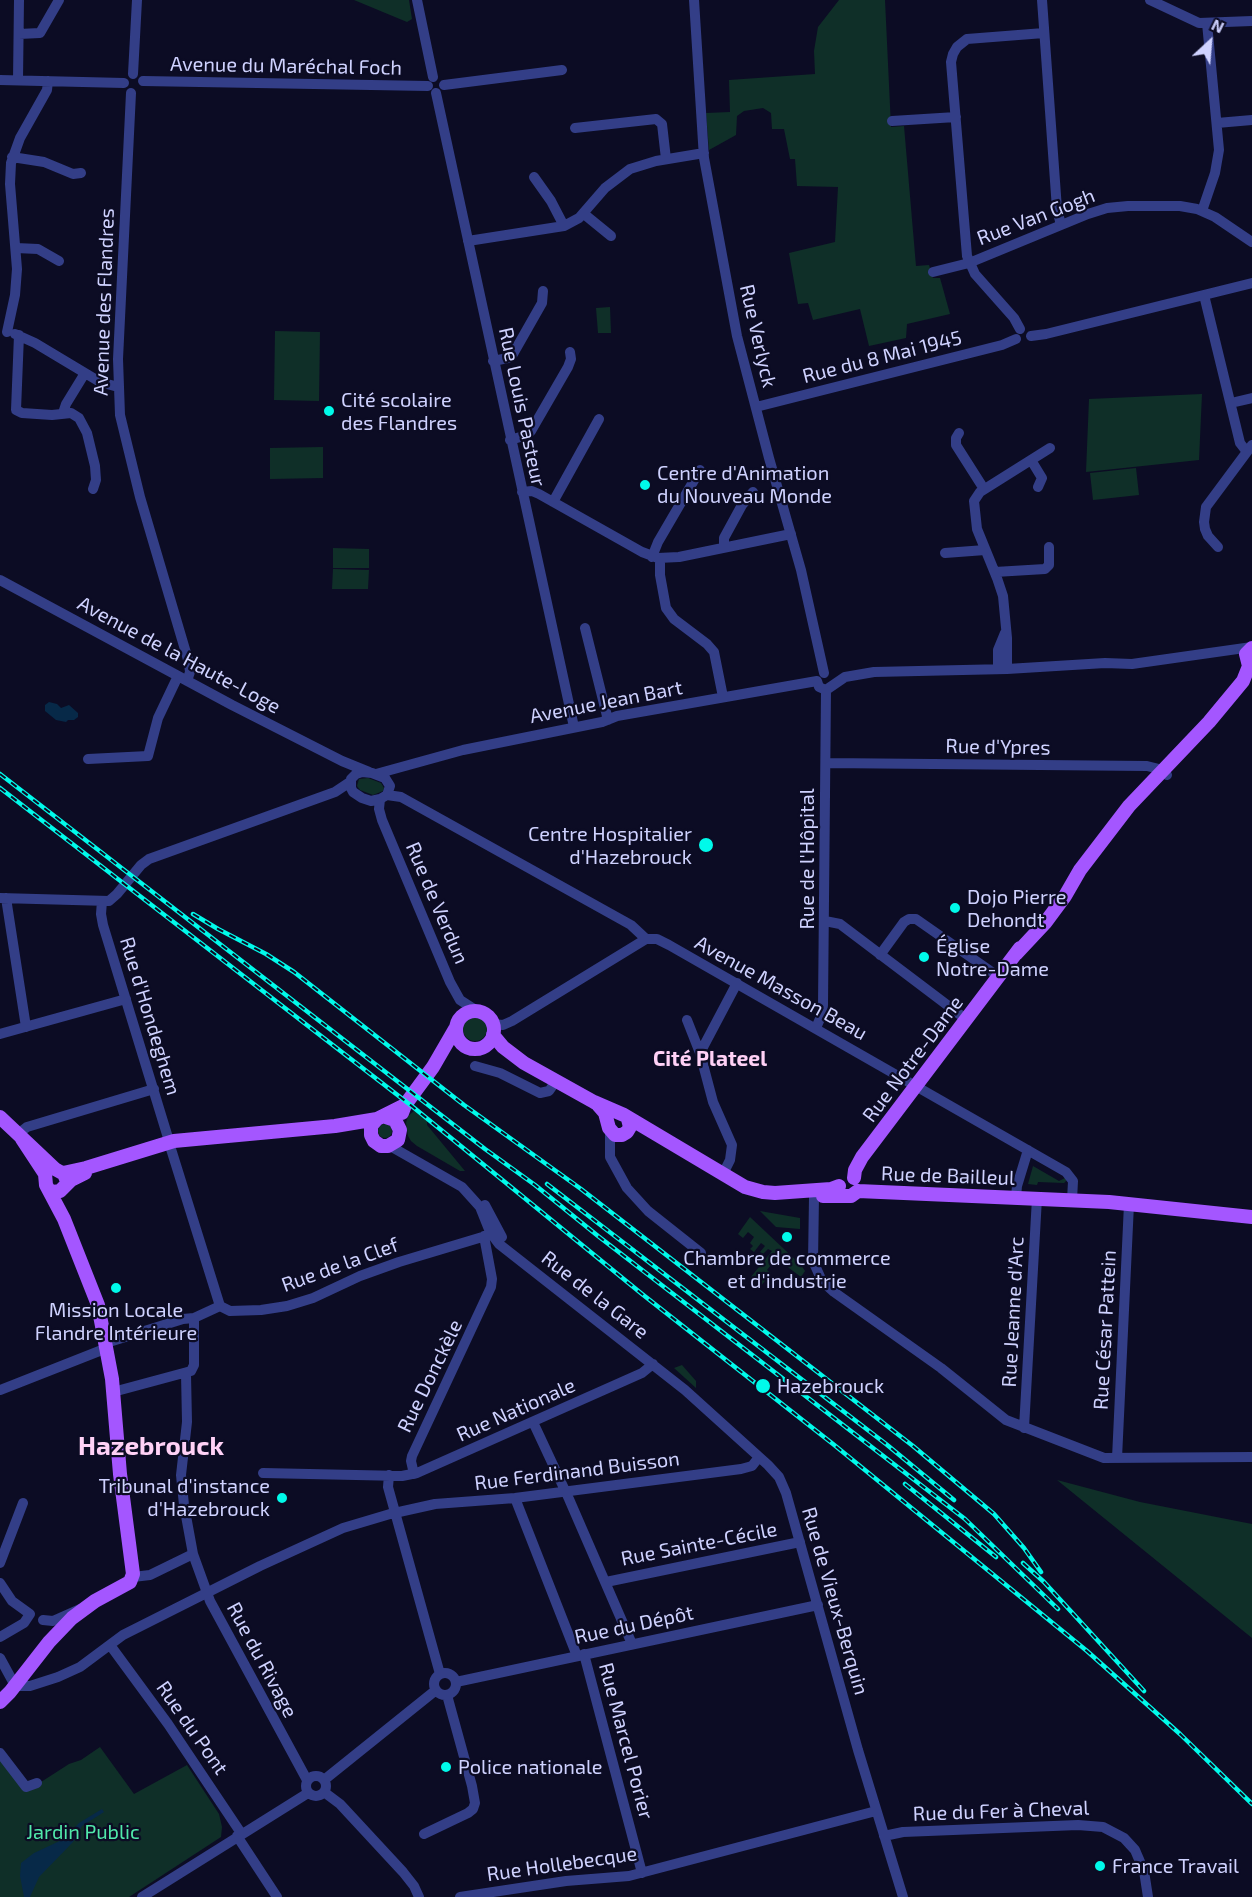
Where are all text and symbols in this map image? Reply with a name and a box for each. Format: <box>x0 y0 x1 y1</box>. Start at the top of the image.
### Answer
north arrow <box>1180 12 1240 72</box>
text: N <box>1209 14 1227 36</box>
street label: Avenue du Maréchal Foch <box>170 52 402 80</box>
street label: Rue Van Gogh <box>974 184 1098 250</box>
street label: Avenue des Flandres <box>89 208 119 396</box>
street label: Rue Verlyck <box>734 282 782 390</box>
street label: Rue Louis Pasteur <box>493 325 551 489</box>
street label: Rue du 8 Mai 1945 <box>800 326 964 388</box>
place label: Cité scolaire des Flandres <box>341 388 457 435</box>
marker: Cité scolaire des Flandres <box>322 404 336 418</box>
place label: Centre d'Animation du Nouveau Monde <box>657 461 832 508</box>
marker: Centre d'Animation du Nouveau Monde <box>638 478 652 492</box>
street label: Avenue de la Haute-Loge <box>74 591 284 719</box>
street label: Avenue Jean Bart <box>528 675 684 729</box>
street label: Rue d'Ypres <box>945 734 1051 760</box>
street label: Rue de l'Hôpital <box>795 788 819 930</box>
place label: Centre Hospitalier d'Hazebrouck <box>528 822 692 869</box>
marker: Centre Hospitalier d'Hazebrouck <box>697 836 715 854</box>
street label: Rue de Verdun <box>401 838 473 968</box>
place label: Dojo Pierre Dehondt <box>967 885 1066 932</box>
marker: Dojo Pierre Dehondt <box>948 901 962 915</box>
street label: Avenue Masson Beau <box>691 931 871 1045</box>
street label: Rue d'Hondeghem <box>115 934 185 1098</box>
place label: Église Notre-Dame <box>936 934 1049 981</box>
marker: Église Notre-Dame <box>917 950 931 964</box>
street label: Rue Notre-Dame <box>858 991 968 1127</box>
district label: Cité Plateel <box>653 1046 767 1072</box>
street label: Rue de Bailleul <box>881 1162 1015 1190</box>
marker: Chambre de commerce et d'industrie <box>780 1230 794 1244</box>
street label: Rue de la Clef <box>278 1233 402 1297</box>
street label: Rue Jeanne d'Arc <box>997 1236 1029 1388</box>
street label: Rue de la Gare <box>537 1246 653 1344</box>
place label: Chambre de commerce et d'industrie <box>683 1246 891 1293</box>
street label: Rue César Pattein <box>1089 1249 1121 1411</box>
marker: Mission Locale Flandre Intérieure <box>109 1281 123 1295</box>
place label: Mission Locale Flandre Intérieure <box>35 1298 197 1345</box>
street label: Rue Donckèle <box>392 1316 468 1436</box>
street label: Rue Nationale <box>453 1373 579 1447</box>
place label: Hazebrouck <box>777 1374 884 1398</box>
marker: Hazebrouck <box>754 1377 772 1395</box>
district label: Hazebrouck <box>78 1430 224 1462</box>
street label: Rue Ferdinand Buisson <box>473 1447 681 1495</box>
place label: Tribunal d'instance d'Hazebrouck <box>99 1474 270 1521</box>
marker: Tribunal d'instance d'Hazebrouck <box>275 1491 289 1505</box>
street label: Rue de Vieux-Berquin <box>797 1504 873 1698</box>
street label: Rue Sainte-Cécile <box>619 1517 779 1571</box>
street label: Rue du Rivage <box>222 1598 302 1722</box>
street label: Rue du Dépôt <box>572 1601 696 1649</box>
street label: Rue Marcel Porier <box>594 1660 658 1822</box>
street label: Rue du Pont <box>151 1677 233 1779</box>
place label: Police nationale <box>458 1755 603 1779</box>
marker: Police nationale <box>439 1760 453 1774</box>
street label: Rue du Fer à Cheval <box>912 1796 1090 1826</box>
park label: Jardin Public <box>26 1820 140 1844</box>
street label: Rue Hollebecque <box>485 1842 639 1886</box>
place label: France Travail <box>1112 1854 1239 1878</box>
marker: France Travail <box>1093 1859 1107 1873</box>

